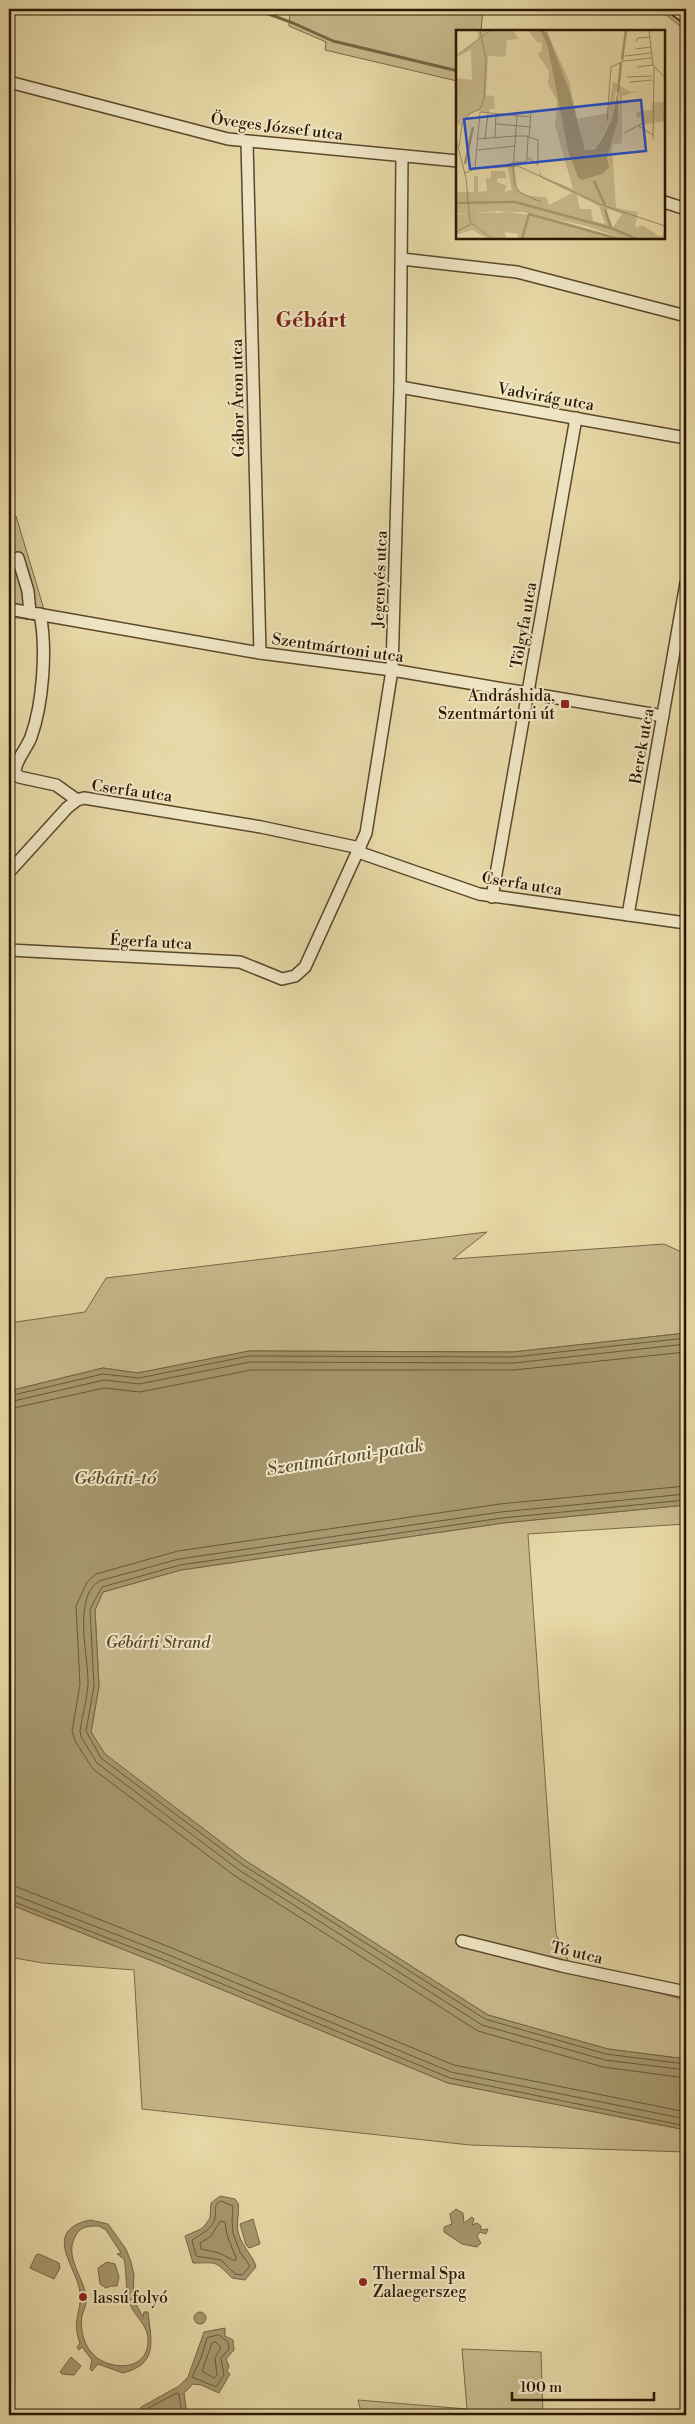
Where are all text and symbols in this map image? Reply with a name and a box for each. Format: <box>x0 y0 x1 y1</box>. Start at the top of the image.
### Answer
inset map <box>456 30 665 239</box>
street label: Öveges József utca <box>210 107 345 145</box>
district label: Gébárt <box>275 308 347 334</box>
street label: Gábor Áron utca <box>225 338 249 457</box>
street label: Vadvirág utca <box>495 378 597 415</box>
street label: Jegenyés utca <box>368 529 392 629</box>
street label: Tölgyfa utca <box>507 579 542 670</box>
street label: Szentmártoni utca <box>271 629 406 667</box>
place label: Andráshida, Szentmártoni út <box>438 686 555 724</box>
marker: Andráshida, Szentmártoni út <box>559 698 571 710</box>
street label: Berek utca <box>625 706 659 787</box>
street label: Cserfa utca <box>90 775 174 807</box>
street label: Cserfa utca <box>480 868 564 900</box>
street label: Égerfa utca <box>109 928 194 954</box>
water label: Szentmártoni-patak <box>265 1434 425 1481</box>
water label: Gébárti-tó <box>74 1467 157 1490</box>
park label: Gébárti Strand <box>106 1633 211 1653</box>
street label: Tó utca <box>549 1937 606 1969</box>
place label: Thermal Spa Zalaegerszeg <box>373 2264 467 2302</box>
marker: Thermal Spa Zalaegerszeg <box>357 2276 369 2288</box>
place label: lassú folyó <box>93 2288 168 2308</box>
marker: lassú folyó <box>77 2291 89 2303</box>
scale bar <box>512 2369 655 2401</box>
text: 100 m <box>520 2378 562 2397</box>

